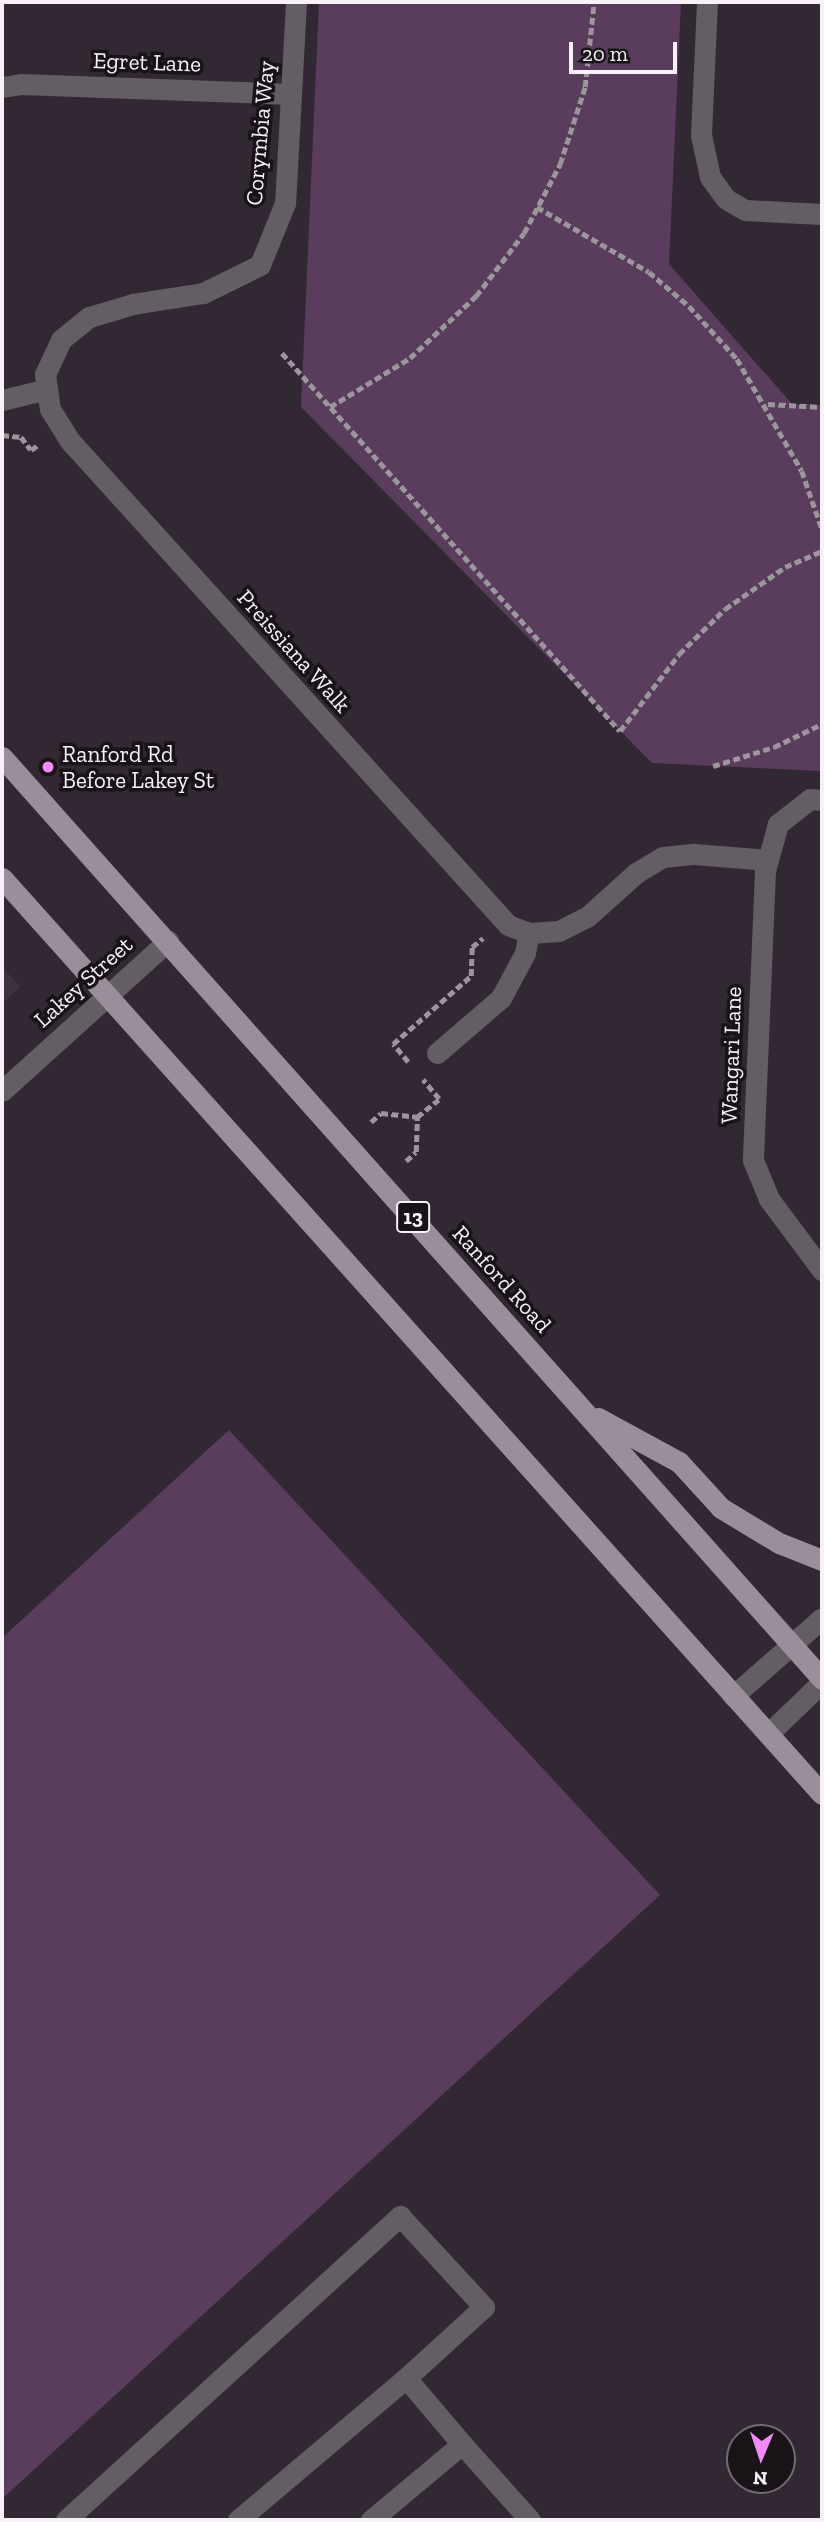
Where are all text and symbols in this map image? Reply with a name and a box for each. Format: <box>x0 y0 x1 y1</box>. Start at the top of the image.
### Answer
scale bar <box>572 28 680 72</box>
text: 20 m <box>582 41 628 66</box>
street label: Egret Lane <box>93 46 201 78</box>
street label: Corymbia Way <box>240 59 280 207</box>
street label: Preissiana Walk <box>231 583 357 719</box>
place label: Ranford Rd Before Lakey St <box>62 740 215 794</box>
marker: Ranford Rd Before Lakey St <box>40 759 56 775</box>
street label: Lakey Street <box>28 931 138 1033</box>
street label: Wangari Lane <box>715 986 747 1124</box>
road number: 13 <box>396 1200 430 1234</box>
street label: Ranford Road <box>447 1220 557 1338</box>
north arrow <box>726 2424 796 2494</box>
text: N <box>753 2467 768 2490</box>

